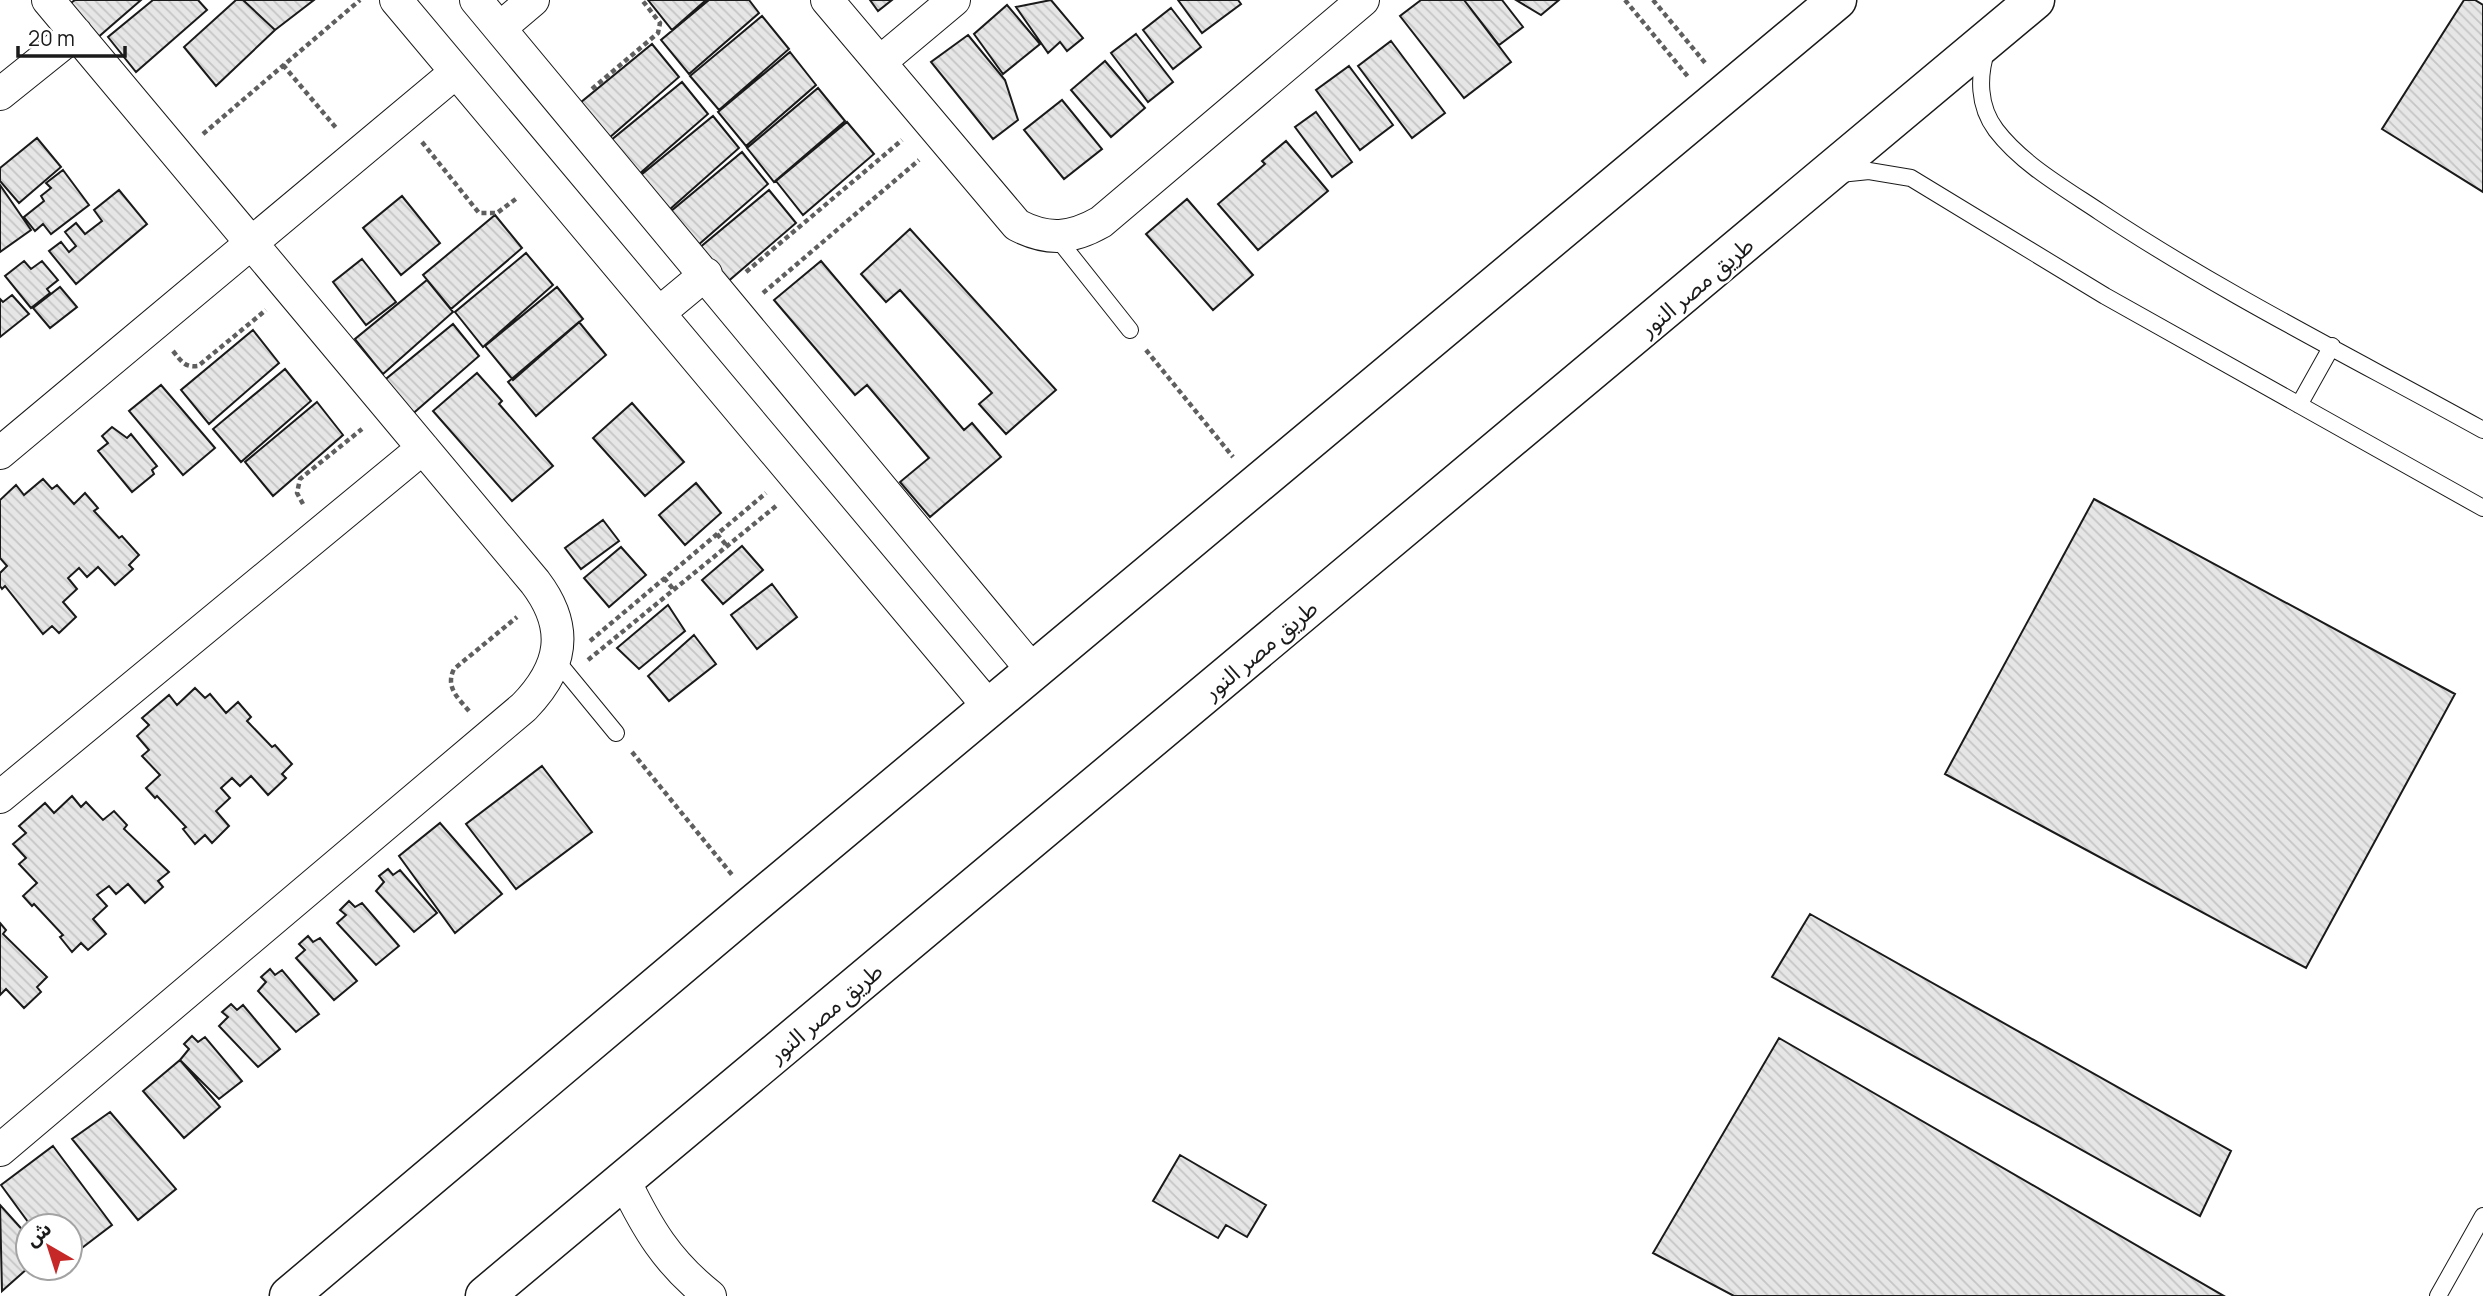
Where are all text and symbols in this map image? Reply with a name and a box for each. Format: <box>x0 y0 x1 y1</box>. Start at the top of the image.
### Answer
scale bar <box>18 14 124 58</box>
text: 20 m <box>28 24 75 52</box>
street label: طريق مصر النور <box>1631 229 1760 344</box>
street label: طريق مصر النور <box>1195 592 1324 707</box>
street label: طريق مصر النور <box>760 955 889 1070</box>
north arrow <box>14 1212 84 1282</box>
text: ش <box>20 1215 57 1252</box>

